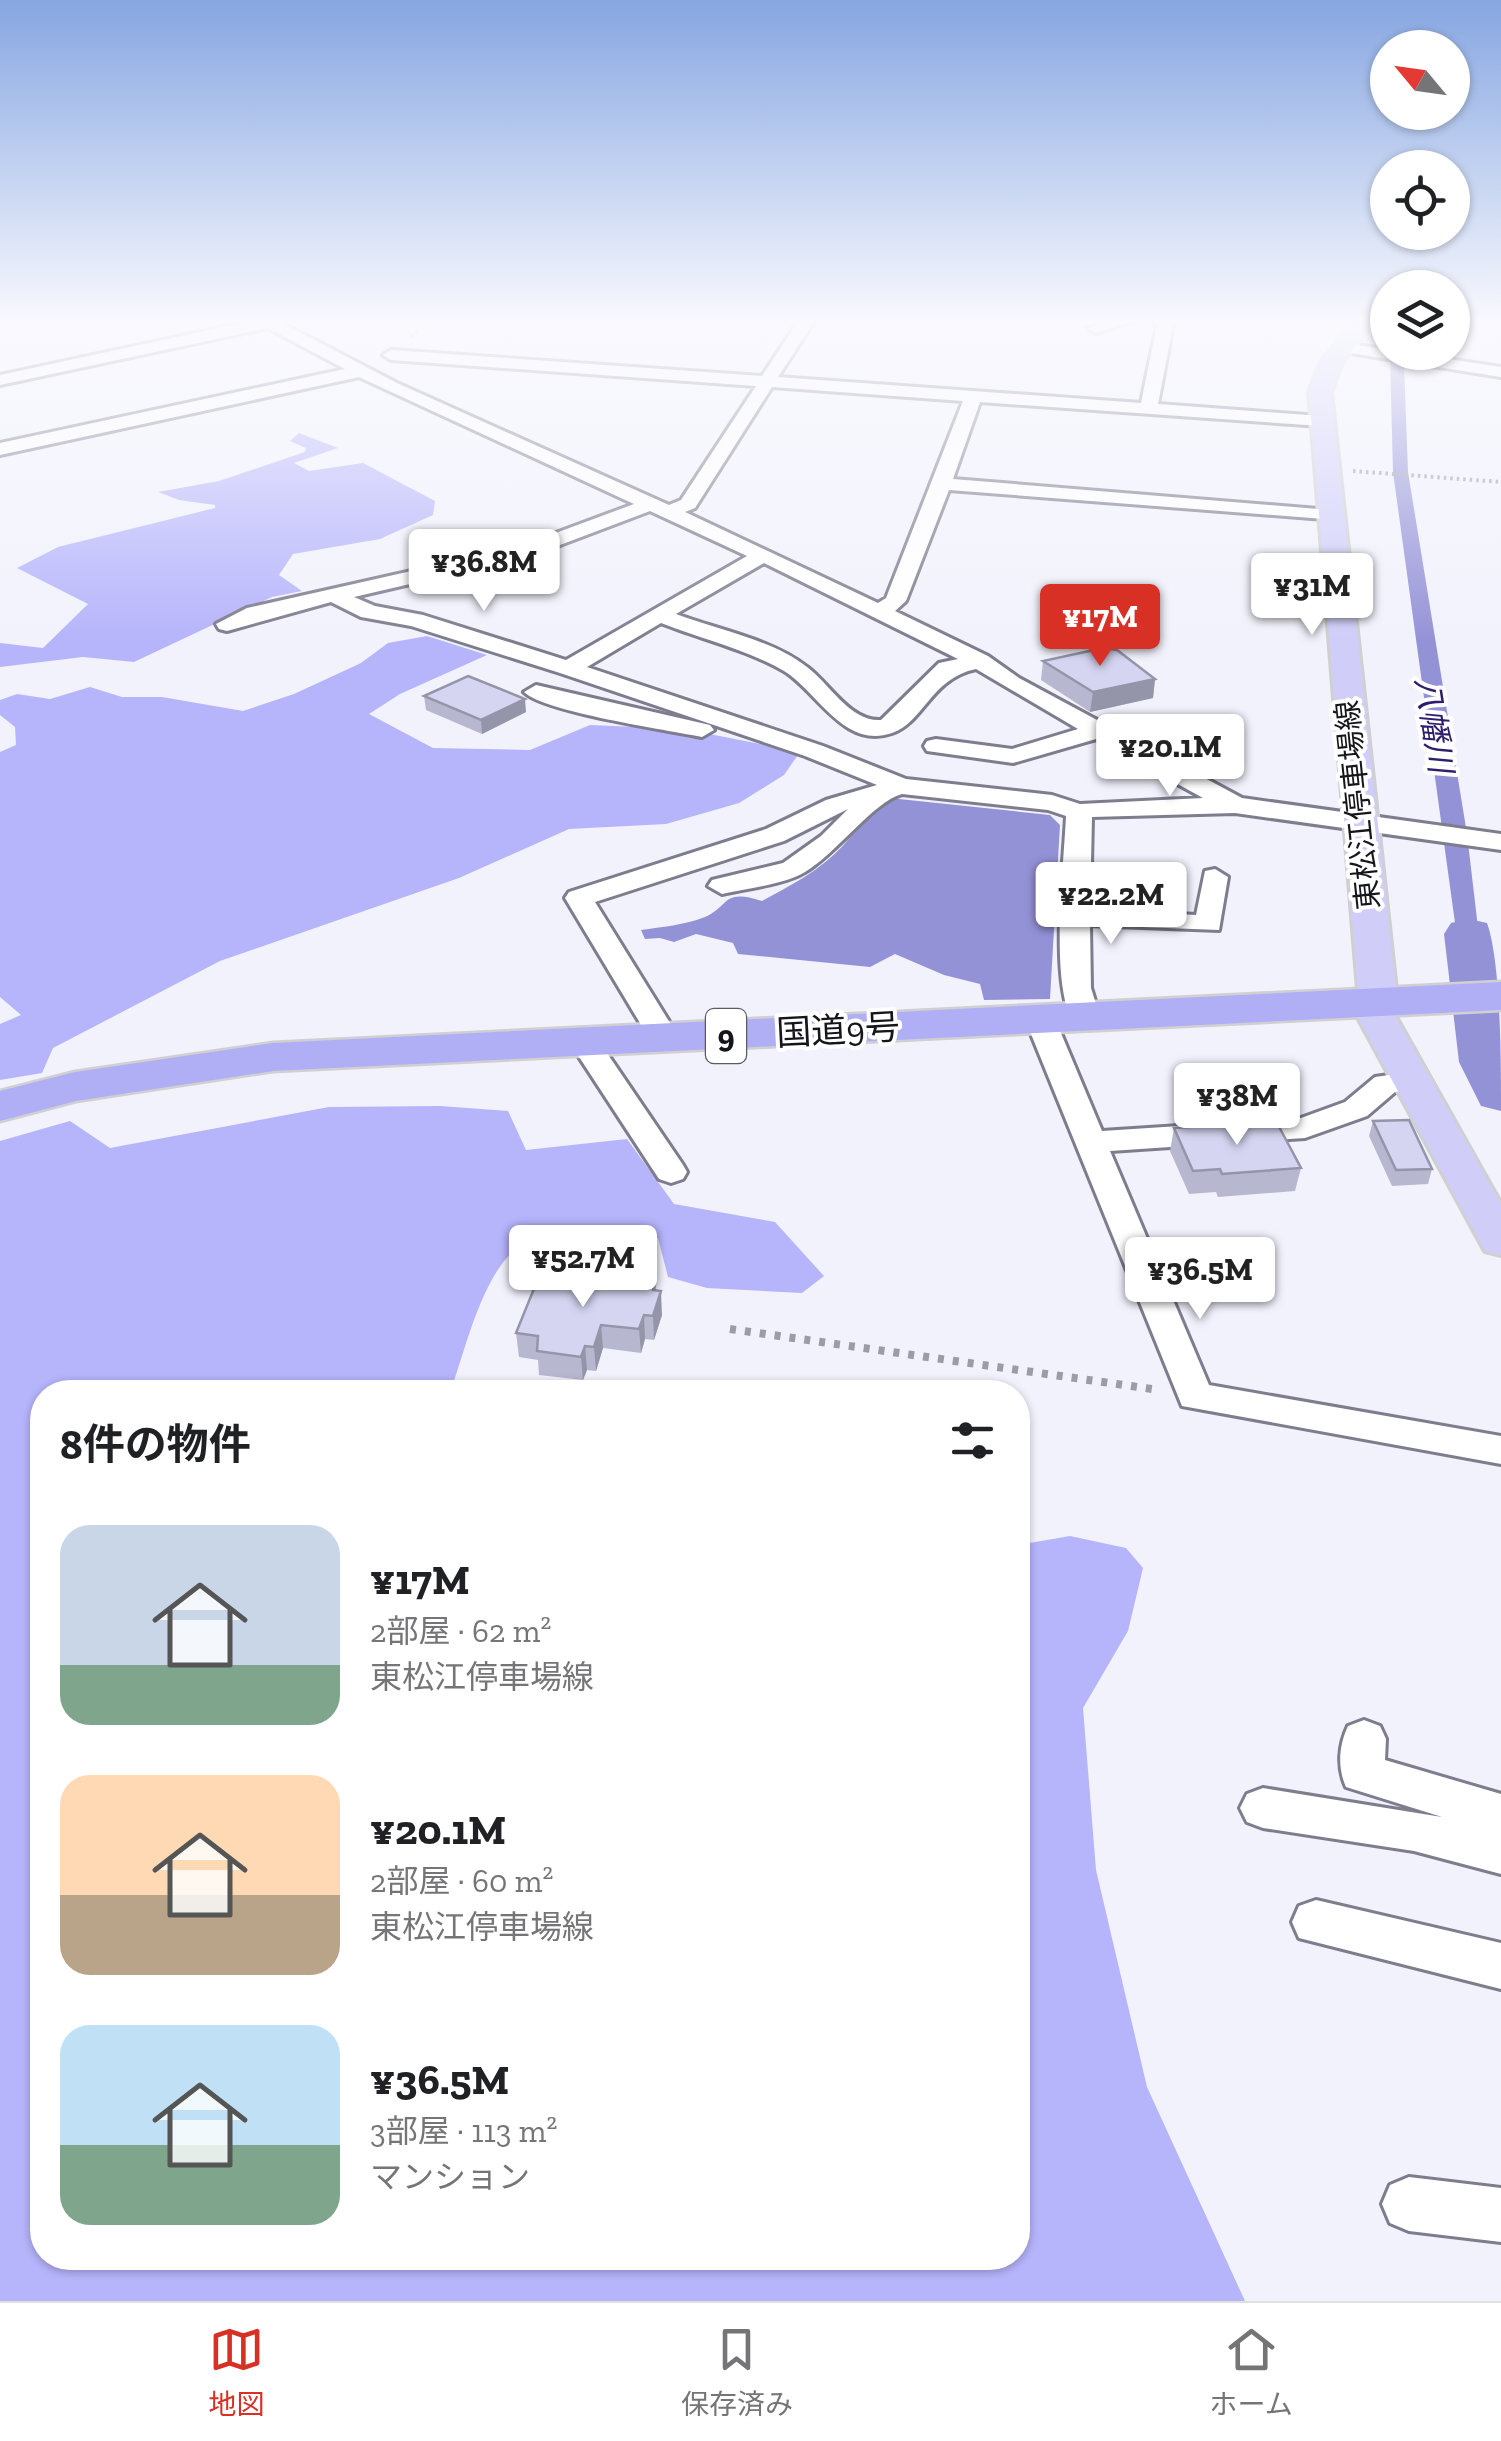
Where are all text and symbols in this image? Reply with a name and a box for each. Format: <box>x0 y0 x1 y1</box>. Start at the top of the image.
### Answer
north arrow <box>1370 30 1470 130</box>
map controls <box>1370 30 1470 370</box>
button: locate <box>1370 150 1470 250</box>
button: layers <box>1370 270 1470 370</box>
pin: ¥36.8M <box>403 529 565 614</box>
text: ¥36.8M <box>431 542 537 580</box>
pin: ¥31M <box>1253 553 1371 638</box>
text: ¥31M <box>1273 566 1351 604</box>
pin: ¥17M <box>1041 584 1159 669</box>
text: ¥17M <box>1062 597 1138 635</box>
water label: 八幡川 <box>1408 675 1461 778</box>
street label: 東松江停車場線 <box>1329 699 1387 911</box>
pin: ¥20.1M <box>1089 714 1251 799</box>
text: ¥20.1M <box>1118 727 1222 765</box>
pin: ¥22.2M <box>1030 862 1192 947</box>
text: ¥22.2M <box>1058 875 1164 913</box>
street label: 国道9号 <box>775 1006 901 1054</box>
road number: 9 <box>706 1009 746 1063</box>
pin: ¥38M <box>1178 1063 1296 1148</box>
text: ¥38M <box>1196 1076 1278 1114</box>
pin: ¥52.7M <box>502 1225 664 1310</box>
pin: ¥36.5M <box>1119 1237 1281 1322</box>
text: ¥52.7M <box>531 1238 635 1276</box>
text: ¥36.5M <box>1147 1250 1253 1288</box>
icon: filters <box>945 1413 1000 1468</box>
text: 8件の物件 <box>60 1419 251 1470</box>
text: ¥17M <box>370 1554 470 1605</box>
icon: home <box>140 1565 260 1685</box>
text: 2部屋 · 62 m² <box>370 1612 551 1650</box>
text: 東松江停車場線 <box>370 1658 594 1696</box>
text: ¥20.1M <box>370 1804 506 1855</box>
icon: home <box>140 1815 260 1935</box>
text: 2部屋 · 60 m² <box>370 1862 553 1900</box>
text: 東松江停車場線 <box>370 1908 594 1946</box>
text: ¥36.5M <box>370 2054 509 2105</box>
icon: home <box>140 2065 260 2185</box>
text: 3部屋 · 113 m² <box>370 2112 557 2150</box>
text: マンション <box>370 2158 530 2196</box>
tab: 地図 <box>208 2322 264 2422</box>
tab: 保存済み <box>681 2322 793 2422</box>
tab: ホーム <box>1210 2322 1293 2422</box>

